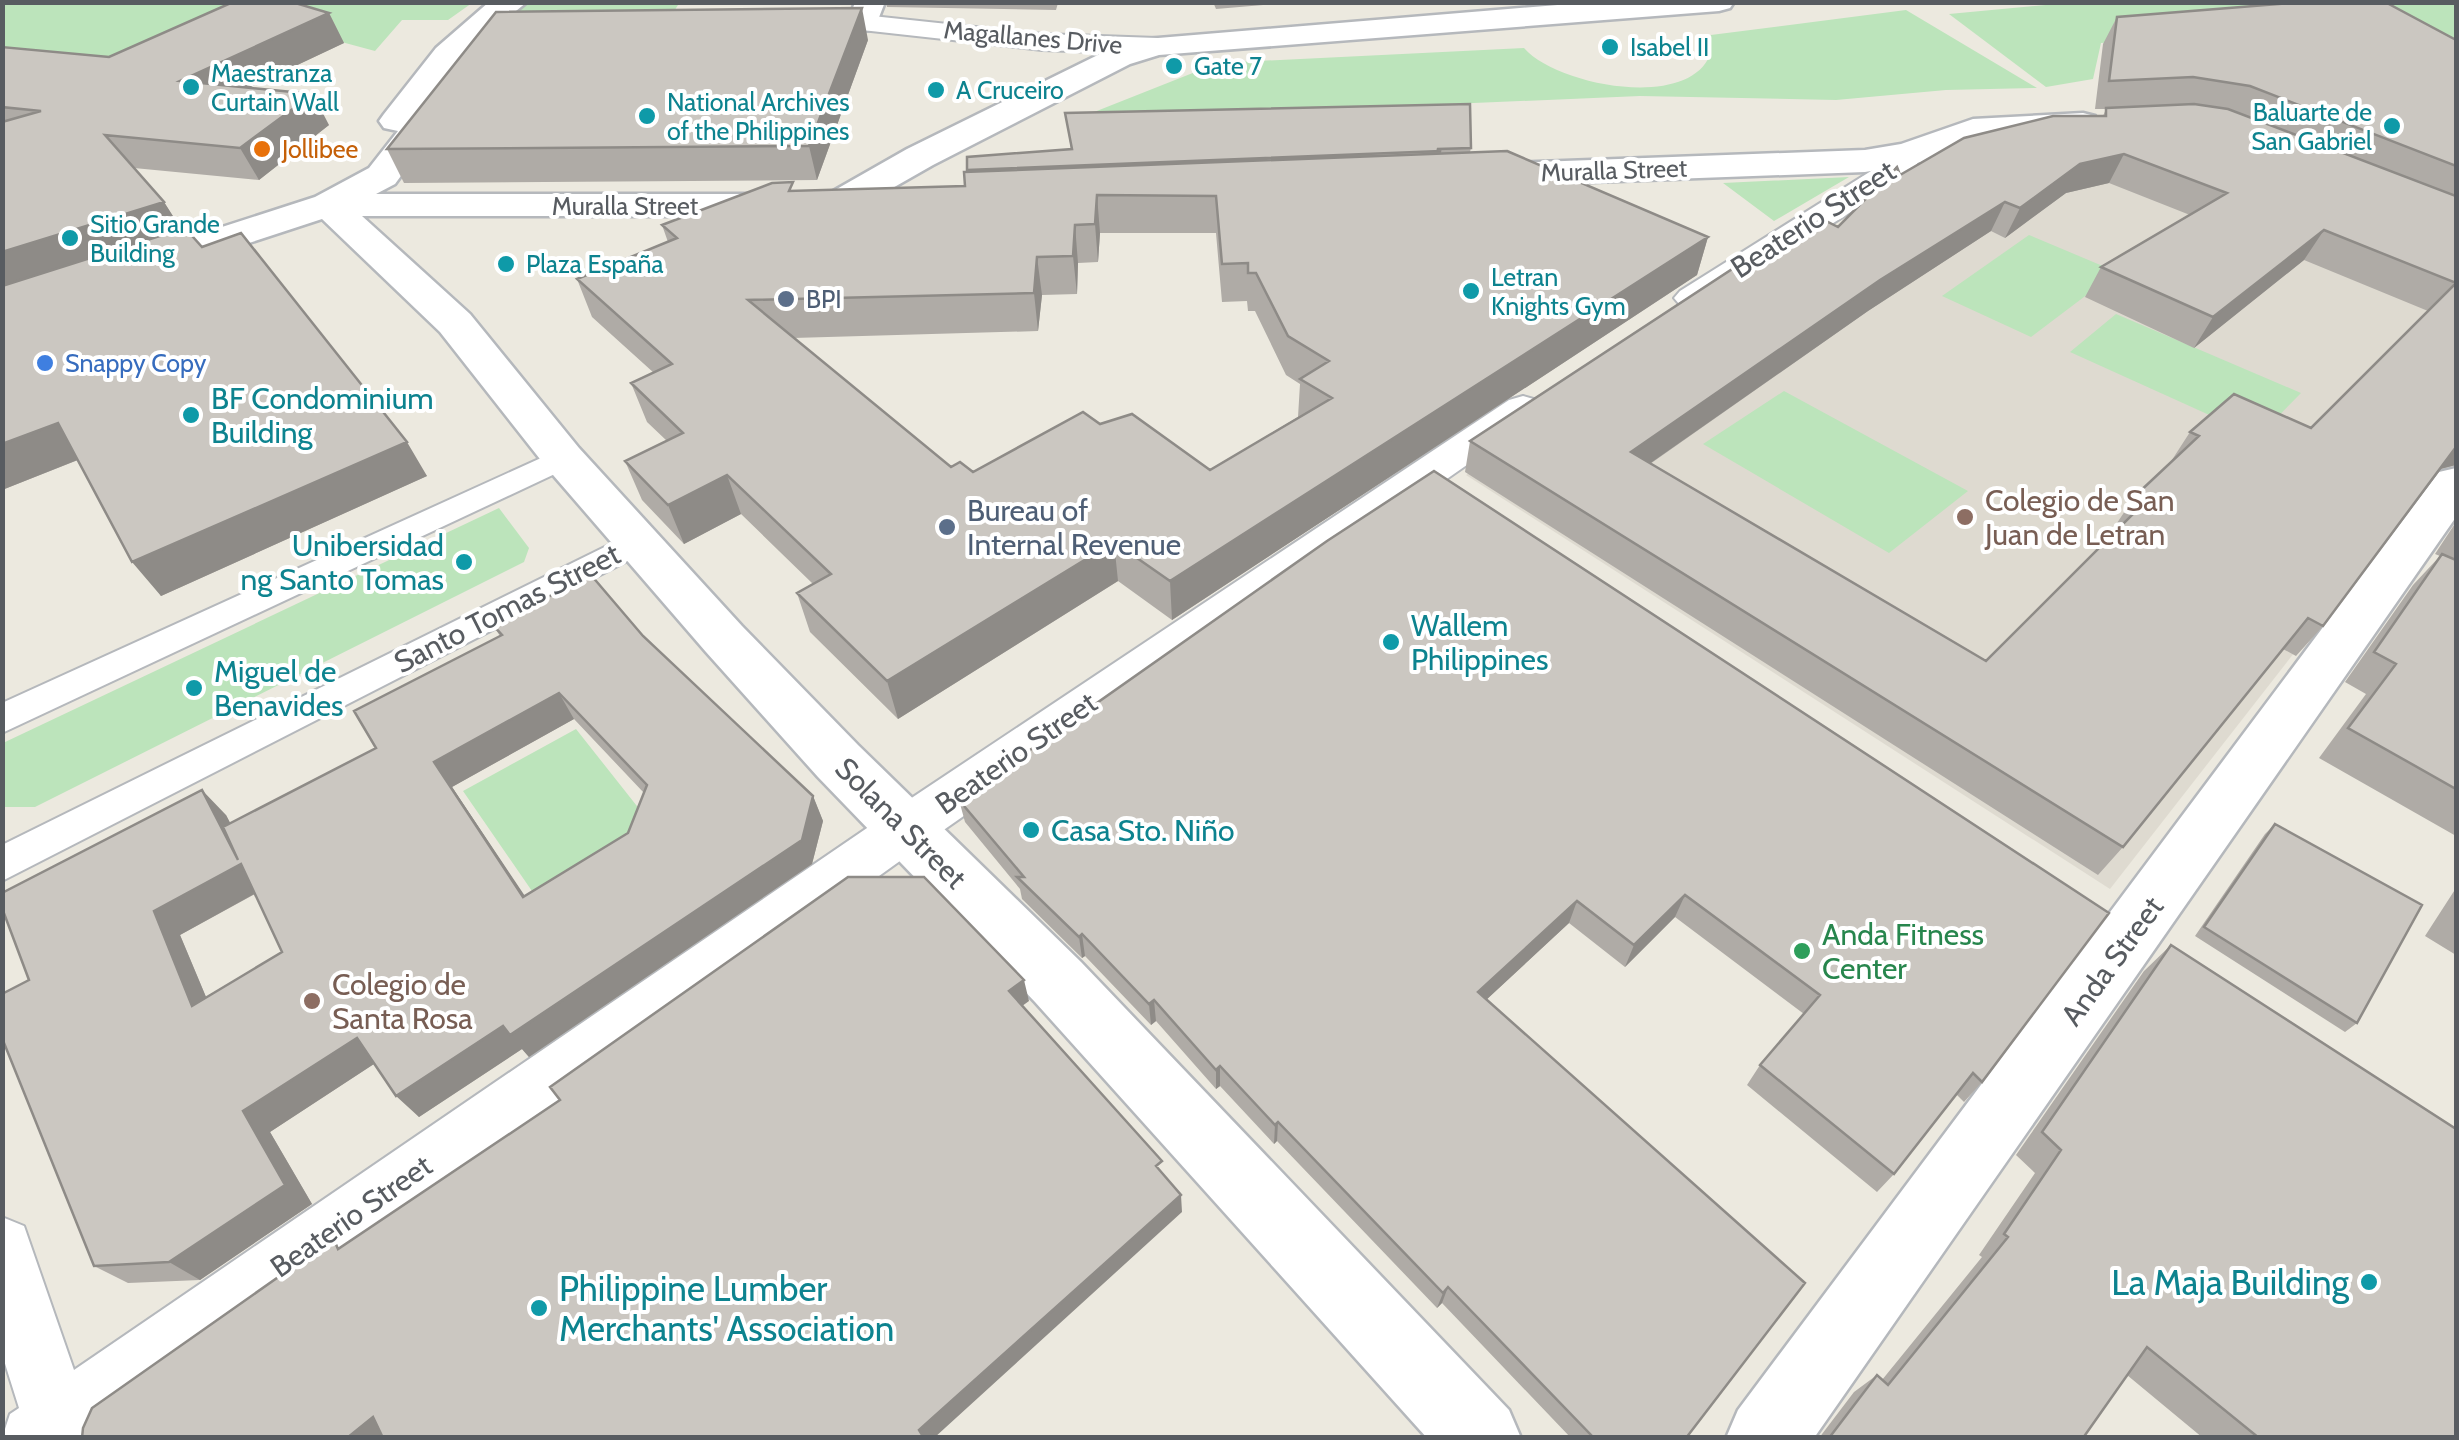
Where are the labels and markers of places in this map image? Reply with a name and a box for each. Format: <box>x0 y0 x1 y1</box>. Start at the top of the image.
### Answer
place label: Isabel II <box>1630 32 1709 62</box>
marker: Isabel II <box>1599 36 1621 58</box>
place label: Gate 7 <box>1194 51 1262 81</box>
marker: Gate 7 <box>1163 55 1185 77</box>
place label: Maestranza Curtain Wall <box>211 58 339 117</box>
place label: A Cruceiro <box>956 75 1064 105</box>
marker: Maestranza Curtain Wall <box>180 76 202 98</box>
marker: A Cruceiro <box>925 79 947 101</box>
place label: National Archives of the Philippines <box>667 87 849 146</box>
place label: Baluarte de San Gabriel <box>2251 97 2372 156</box>
marker: National Archives of the Philippines <box>636 105 658 127</box>
marker: Baluarte de San Gabriel <box>2381 115 2403 137</box>
place label: Jollibee <box>281 134 359 164</box>
marker: Jollibee <box>251 138 273 160</box>
place label: Sitio Grande Building <box>90 209 220 268</box>
marker: Sitio Grande Building <box>59 227 81 249</box>
place label: Plaza España <box>526 249 663 279</box>
marker: Plaza España <box>495 253 517 275</box>
place label: Letran Knights Gym <box>1491 262 1626 321</box>
marker: Letran Knights Gym <box>1460 280 1482 302</box>
place label: BPI <box>806 284 842 314</box>
marker: BPI <box>775 288 797 310</box>
place label: Snappy Copy <box>65 348 207 378</box>
marker: Snappy Copy <box>34 352 56 374</box>
place label: BF Condominium Building <box>211 380 434 451</box>
marker: BF Condominium Building <box>180 404 202 426</box>
place label: Colegio de San Juan de Letran <box>1984 482 2174 553</box>
place label: Bureau of Internal Revenue <box>967 492 1181 563</box>
marker: Colegio de San Juan de Letran <box>1954 506 1976 528</box>
marker: Bureau of Internal Revenue <box>936 516 958 538</box>
place label: Unibersidad ng Santo Tomas <box>241 527 444 598</box>
marker: Unibersidad ng Santo Tomas <box>453 551 475 573</box>
place label: Wallem Philippines <box>1411 607 1548 678</box>
marker: Wallem Philippines <box>1380 631 1402 653</box>
place label: Miguel de Benavides <box>214 653 343 724</box>
marker: Miguel de Benavides <box>183 677 205 699</box>
place label: Casa Sto. Niño <box>1051 812 1234 849</box>
marker: Casa Sto. Niño <box>1020 819 1042 841</box>
place label: Anda Fitness Center <box>1822 916 1984 987</box>
marker: Anda Fitness Center <box>1791 940 1813 962</box>
place label: Colegio de Santa Rosa <box>332 966 473 1037</box>
marker: Colegio de Santa Rosa <box>301 990 323 1012</box>
place label: La Maja Building <box>2111 1261 2350 1304</box>
place label: Philippine Lumber Merchants' Association <box>559 1267 894 1350</box>
marker: La Maja Building <box>2358 1271 2380 1293</box>
marker: Philippine Lumber Merchants' Association <box>528 1297 550 1319</box>

